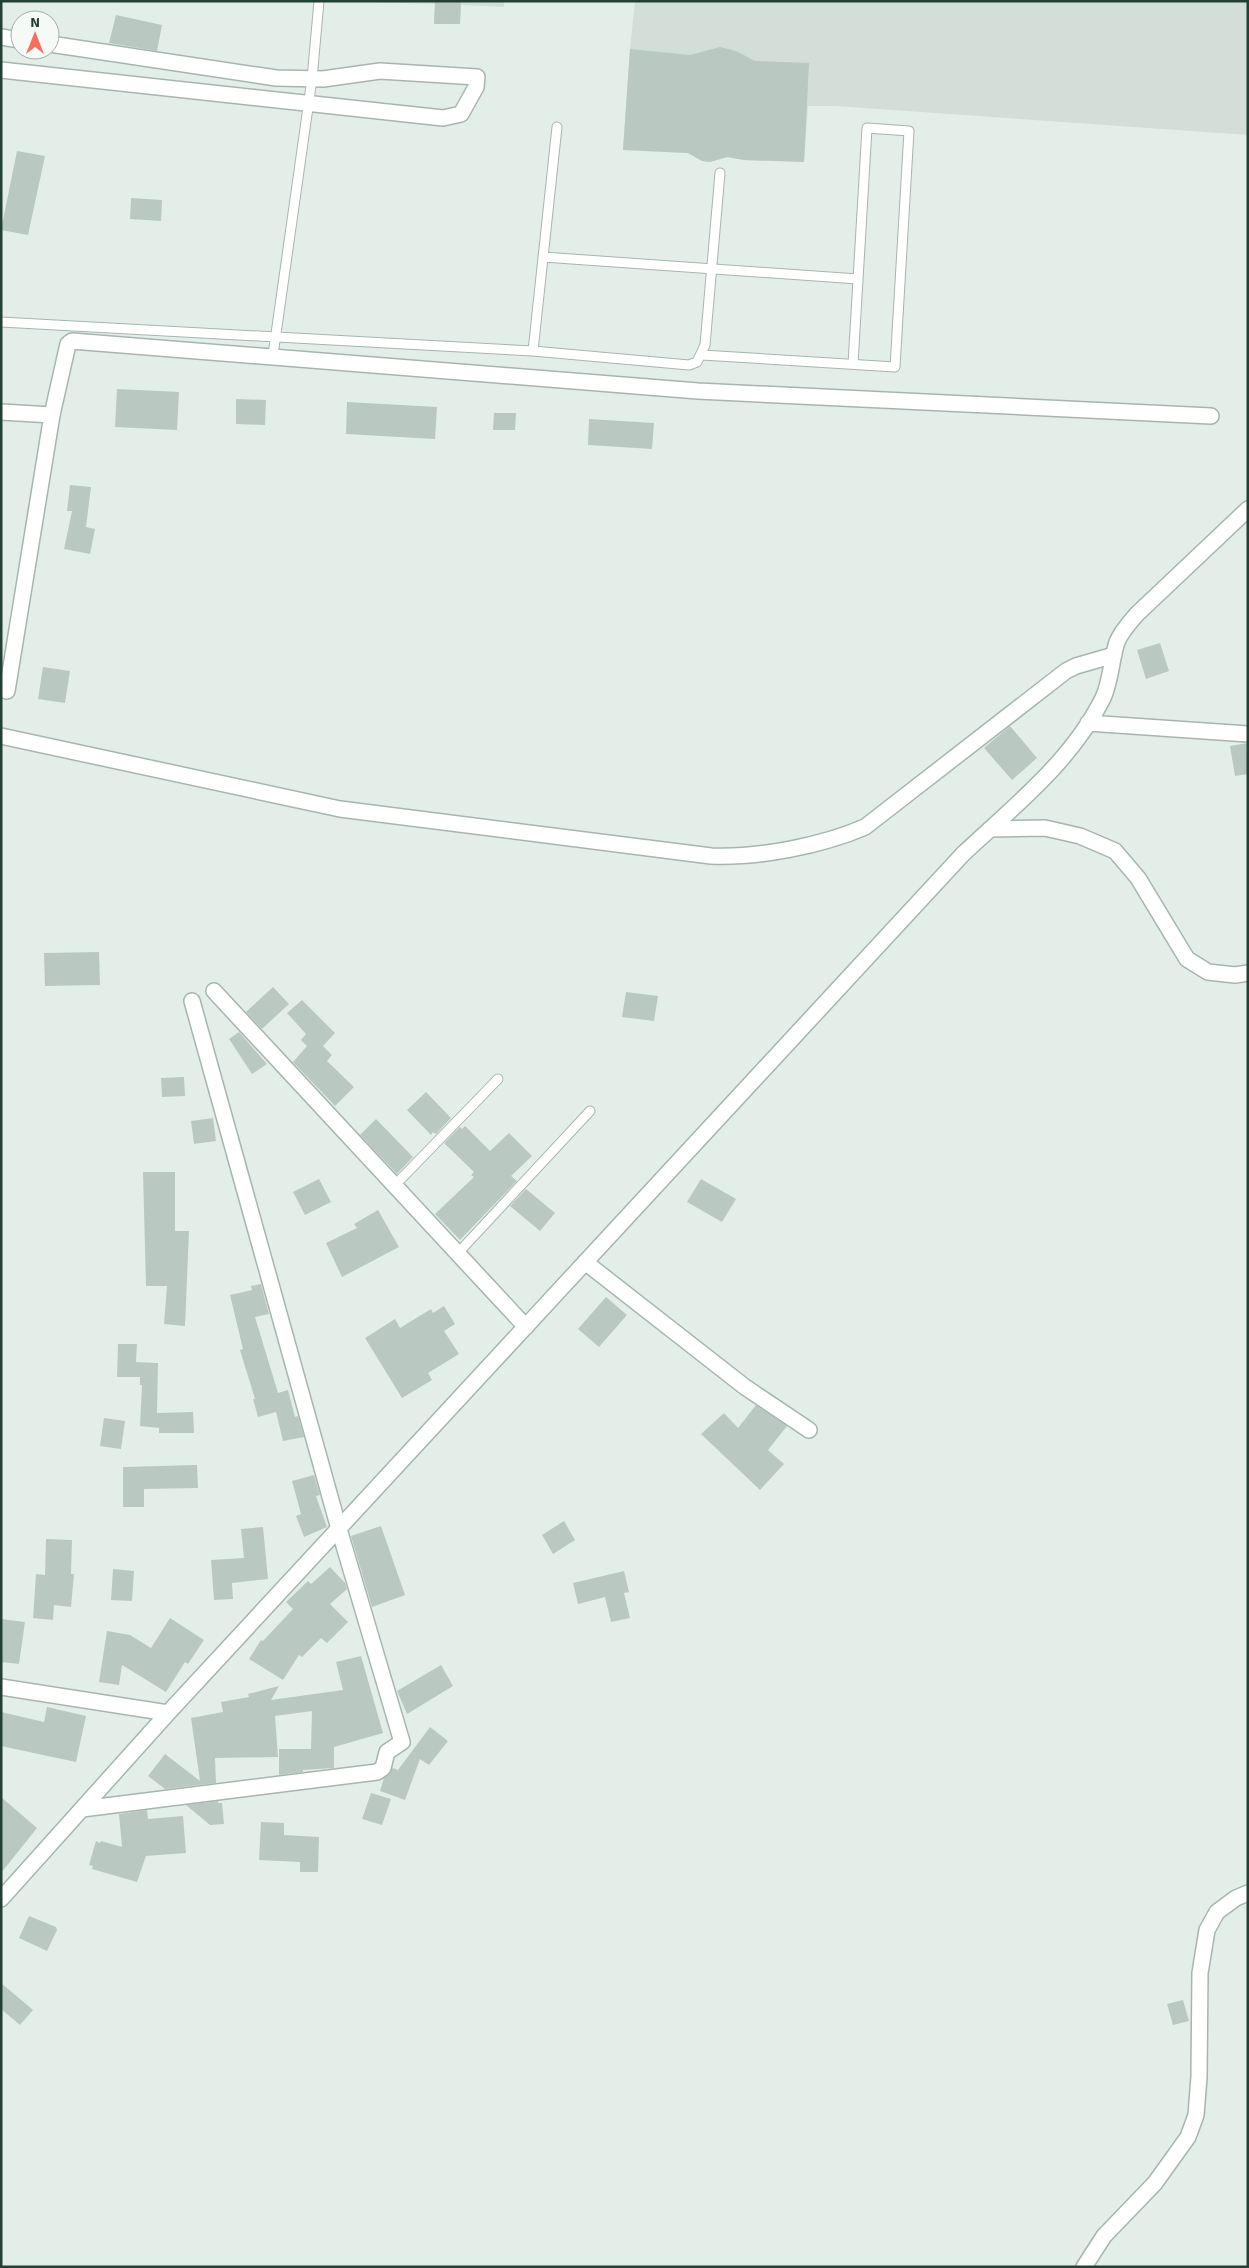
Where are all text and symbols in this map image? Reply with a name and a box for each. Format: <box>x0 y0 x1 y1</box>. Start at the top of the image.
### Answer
north arrow <box>10 10 60 60</box>
text: N <box>30 14 40 31</box>

